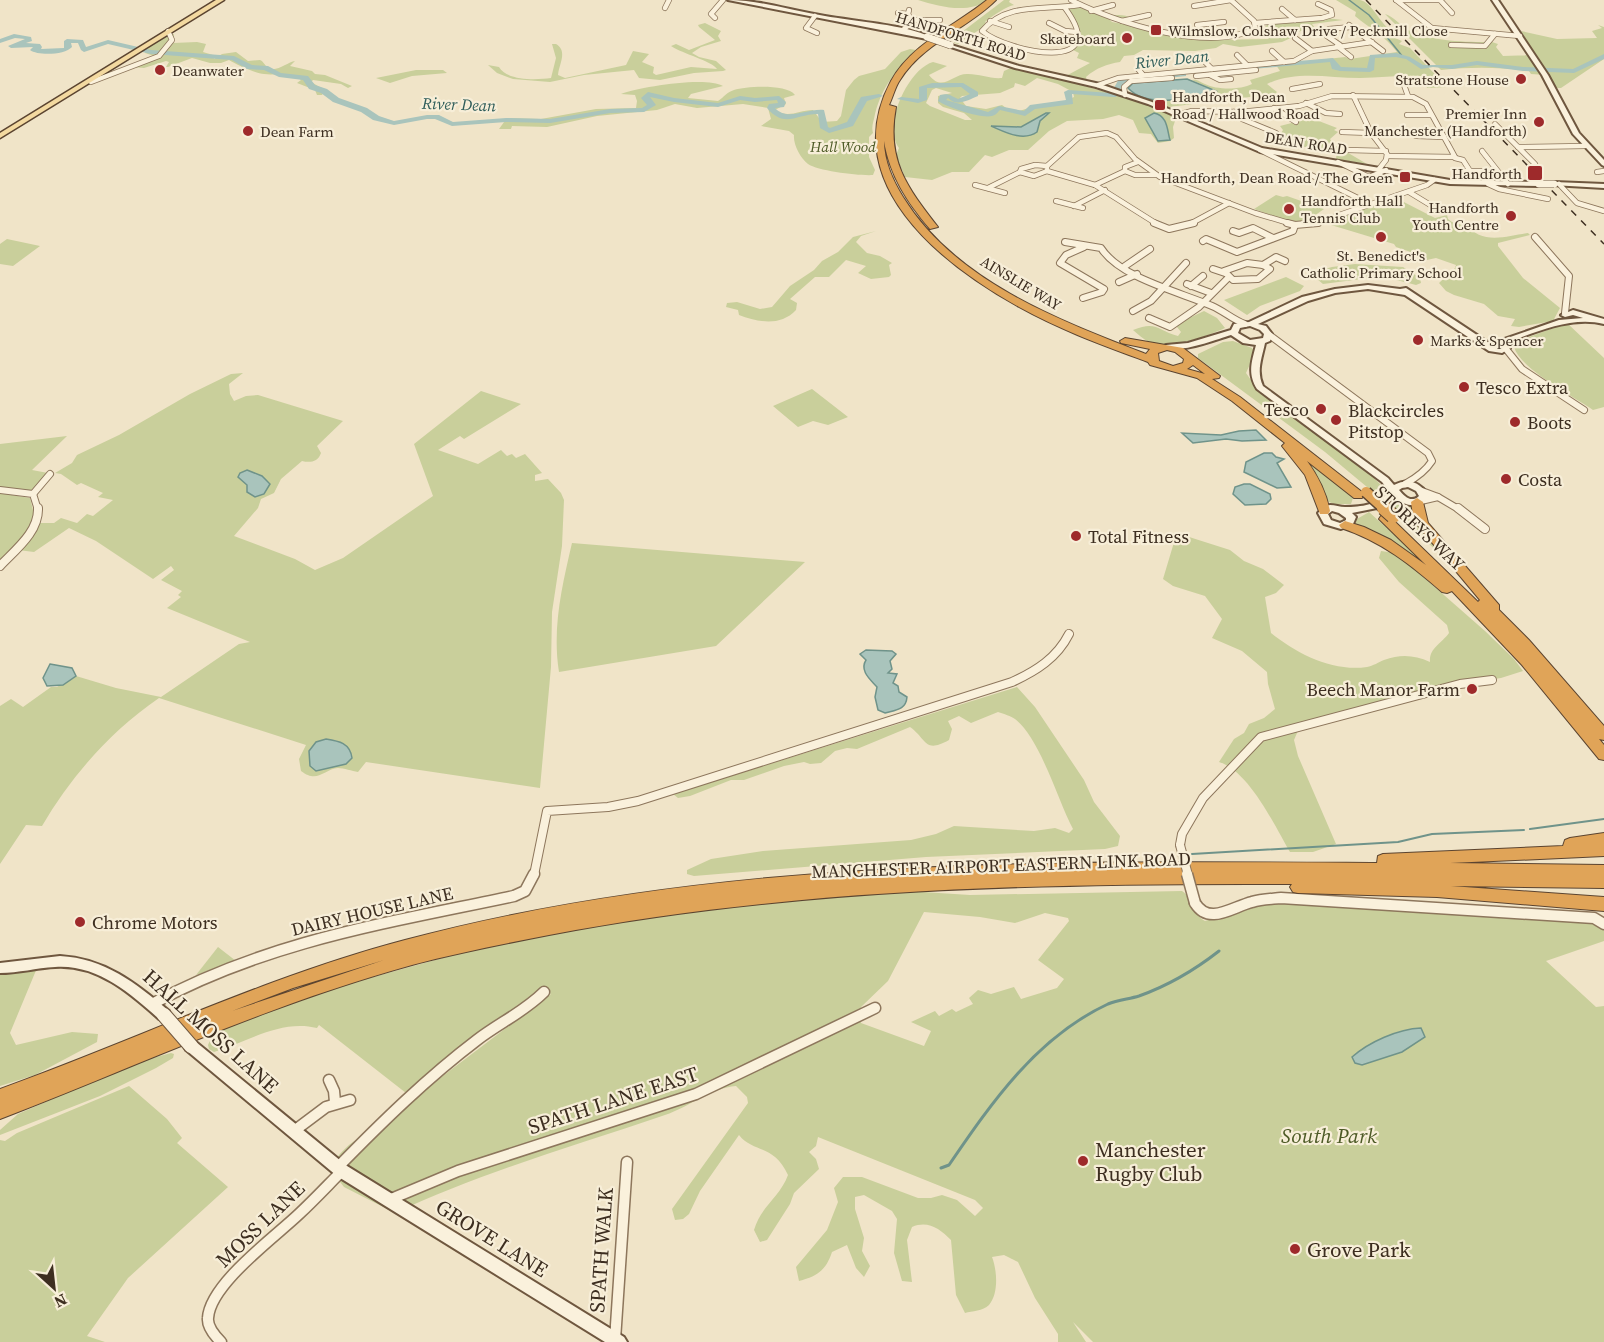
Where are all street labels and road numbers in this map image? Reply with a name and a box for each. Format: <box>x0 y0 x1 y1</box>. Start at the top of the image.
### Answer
street label: HANDFORTH ROAD <box>893 6 1029 66</box>
street label: DEAN ROAD <box>1263 126 1349 160</box>
street label: AINSLIE WAY <box>977 251 1066 316</box>
street label: STOREYS WAY <box>1369 480 1471 577</box>
street label: MANCHESTER AIRPORT EASTERN LINK ROAD <box>811 846 1191 884</box>
street label: DAIRY HOUSE LANE <box>289 880 456 942</box>
street label: HALL MOSS LANE <box>137 962 285 1100</box>
street label: SPATH LANE EAST <box>524 1059 702 1141</box>
street label: MOSS LANE <box>209 1174 311 1274</box>
street label: SPATH WALK <box>582 1186 620 1314</box>
street label: GROVE LANE <box>430 1192 554 1284</box>

